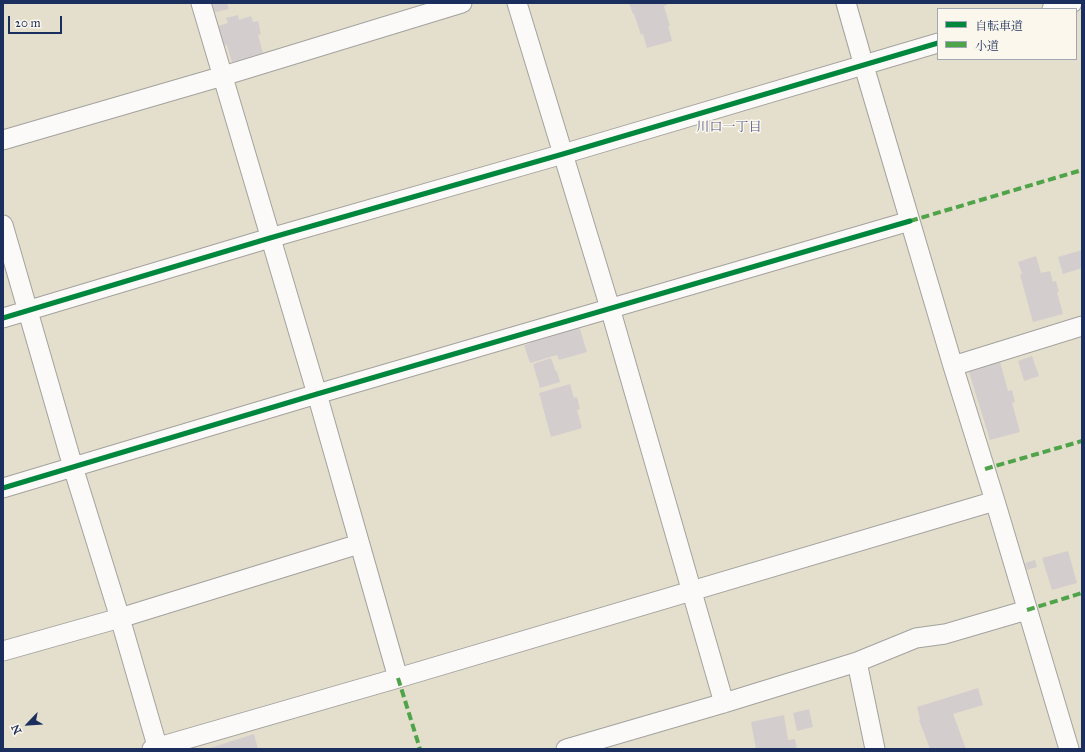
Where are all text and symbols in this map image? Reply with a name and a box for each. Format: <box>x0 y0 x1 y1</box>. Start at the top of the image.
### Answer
scale bar <box>10 8 64 34</box>
legend <box>937 8 1077 60</box>
text: 20 m <box>15 16 41 30</box>
text: 自転車道 <box>975 19 1023 33</box>
text: 小道 <box>975 39 999 53</box>
district label: 川口一丁目 <box>697 120 761 136</box>
north arrow <box>8 704 48 744</box>
text: N <box>9 722 25 736</box>

